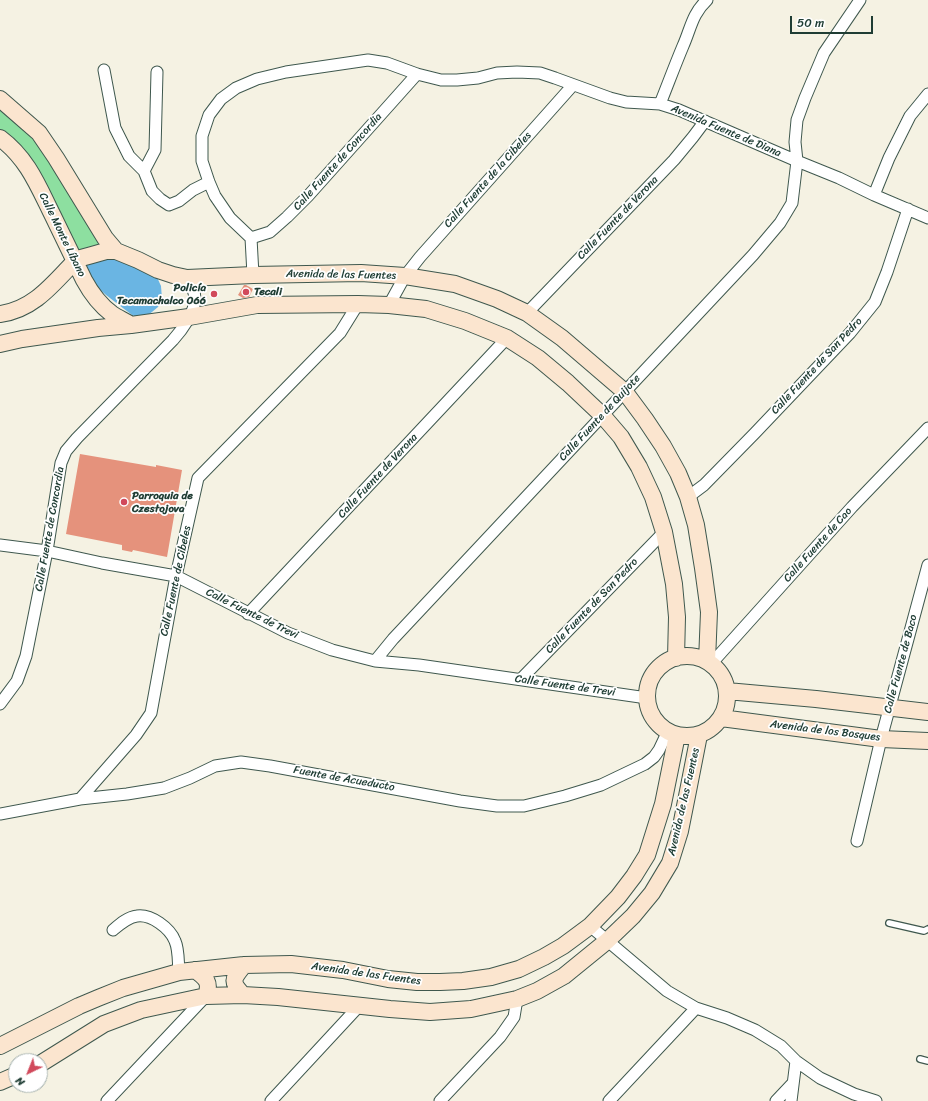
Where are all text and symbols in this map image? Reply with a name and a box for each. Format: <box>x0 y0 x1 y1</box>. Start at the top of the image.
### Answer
scale bar <box>792 8 875 34</box>
text: 50 m <box>797 12 824 34</box>
street label: Avenida Fuente de Diana <box>669 102 783 160</box>
street label: Calle Fuente de Concordia <box>291 111 385 213</box>
street label: Calle Fuente de la Cibeles <box>442 130 534 230</box>
street label: Calle Fuente de Verona <box>575 174 661 262</box>
street label: Calle Monte Líbano <box>36 191 88 279</box>
street label: Avenida de las Fuentes <box>286 267 396 283</box>
place label: Policía Tecamachalco 066 <box>117 281 206 307</box>
place label: Tecali <box>254 285 282 299</box>
marker: Tecali <box>241 287 251 297</box>
marker: Policía Tecamachalco 066 <box>209 289 219 299</box>
street label: Calle Fuente de San Pedro <box>769 315 865 417</box>
street label: Calle Fuente de Quijote <box>556 372 644 464</box>
street label: Calle Fuente de Verona <box>335 431 421 521</box>
street label: Calle Fuente de Concordia <box>33 466 67 592</box>
place label: Parroquia de Czestojova <box>132 489 193 515</box>
marker: Parroquia de Czestojova <box>119 497 129 507</box>
street label: Calle Fuente de Cao <box>781 505 855 585</box>
street label: Calle Fuente de Cibeles <box>158 525 194 637</box>
street label: Calle Fuente de San Pedro <box>543 556 641 656</box>
street label: Calle Fuente de Trevi <box>204 586 300 642</box>
street label: Calle Fuente de Baco <box>881 613 921 715</box>
street label: Calle Fuente de Trevi <box>514 672 616 700</box>
street label: Avenida de los Bosques <box>769 718 881 744</box>
street label: Avenida de las Fuentes <box>665 747 703 857</box>
street label: Fuente de Acueducto <box>292 764 396 794</box>
street label: Avenida de las Fuentes <box>311 960 421 988</box>
north arrow <box>8 1053 48 1093</box>
text: N <box>11 1072 29 1091</box>

